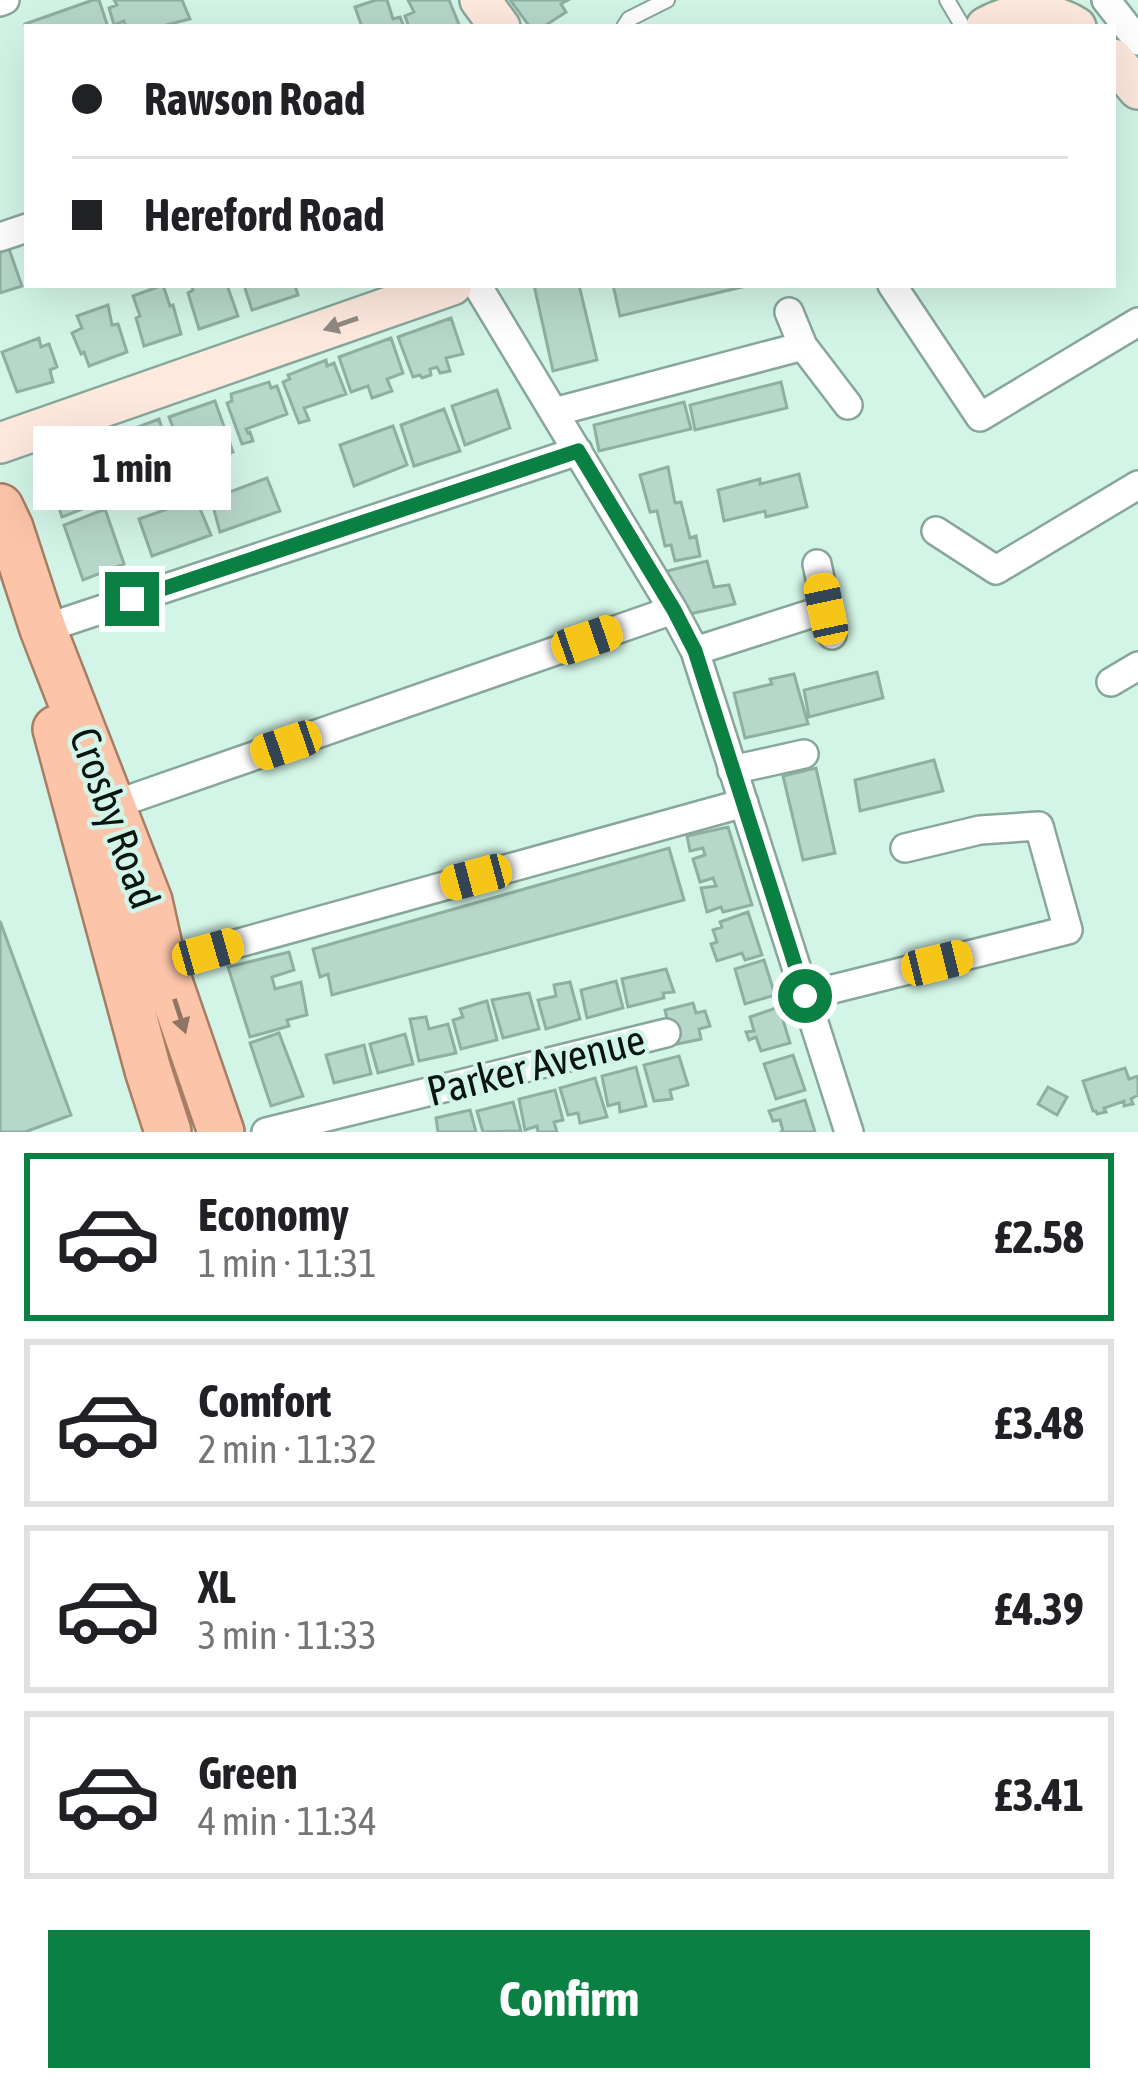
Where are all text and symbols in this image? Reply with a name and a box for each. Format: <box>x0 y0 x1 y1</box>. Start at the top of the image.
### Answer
text: Rawson Road <box>144 73 365 125</box>
text: Hereford Road <box>144 189 385 241</box>
one-way arrow <box>323 316 359 334</box>
callout: 1 min <box>33 425 231 509</box>
text: 1 min <box>92 446 172 490</box>
car <box>801 570 851 648</box>
route end <box>105 572 159 626</box>
car <box>547 611 627 669</box>
car <box>246 716 326 774</box>
street label: Crosby Road <box>60 721 170 915</box>
car <box>437 850 515 904</box>
car <box>168 925 248 979</box>
car <box>898 937 976 989</box>
route start <box>778 969 832 1023</box>
one-way arrow <box>171 998 190 1035</box>
street label: Parker Avenue <box>422 1015 650 1115</box>
icon: car <box>54 1183 162 1291</box>
text: Economy <box>198 1189 349 1241</box>
text: £2.58 <box>994 1211 1084 1263</box>
text: 1 min · 11:31 <box>198 1241 377 1285</box>
icon: car <box>54 1369 162 1477</box>
text: Comfort <box>198 1375 331 1427</box>
text: £3.48 <box>994 1397 1084 1449</box>
text: 2 min · 11:32 <box>198 1427 377 1471</box>
icon: car <box>54 1555 162 1663</box>
text: XL <box>198 1561 236 1613</box>
text: £4.39 <box>994 1583 1084 1635</box>
text: 3 min · 11:33 <box>198 1613 377 1657</box>
icon: car <box>54 1741 162 1849</box>
text: Green <box>198 1747 298 1799</box>
text: £3.41 <box>994 1769 1084 1821</box>
text: 4 min · 11:34 <box>198 1799 377 1843</box>
button: Confirm <box>48 1930 1090 2068</box>

